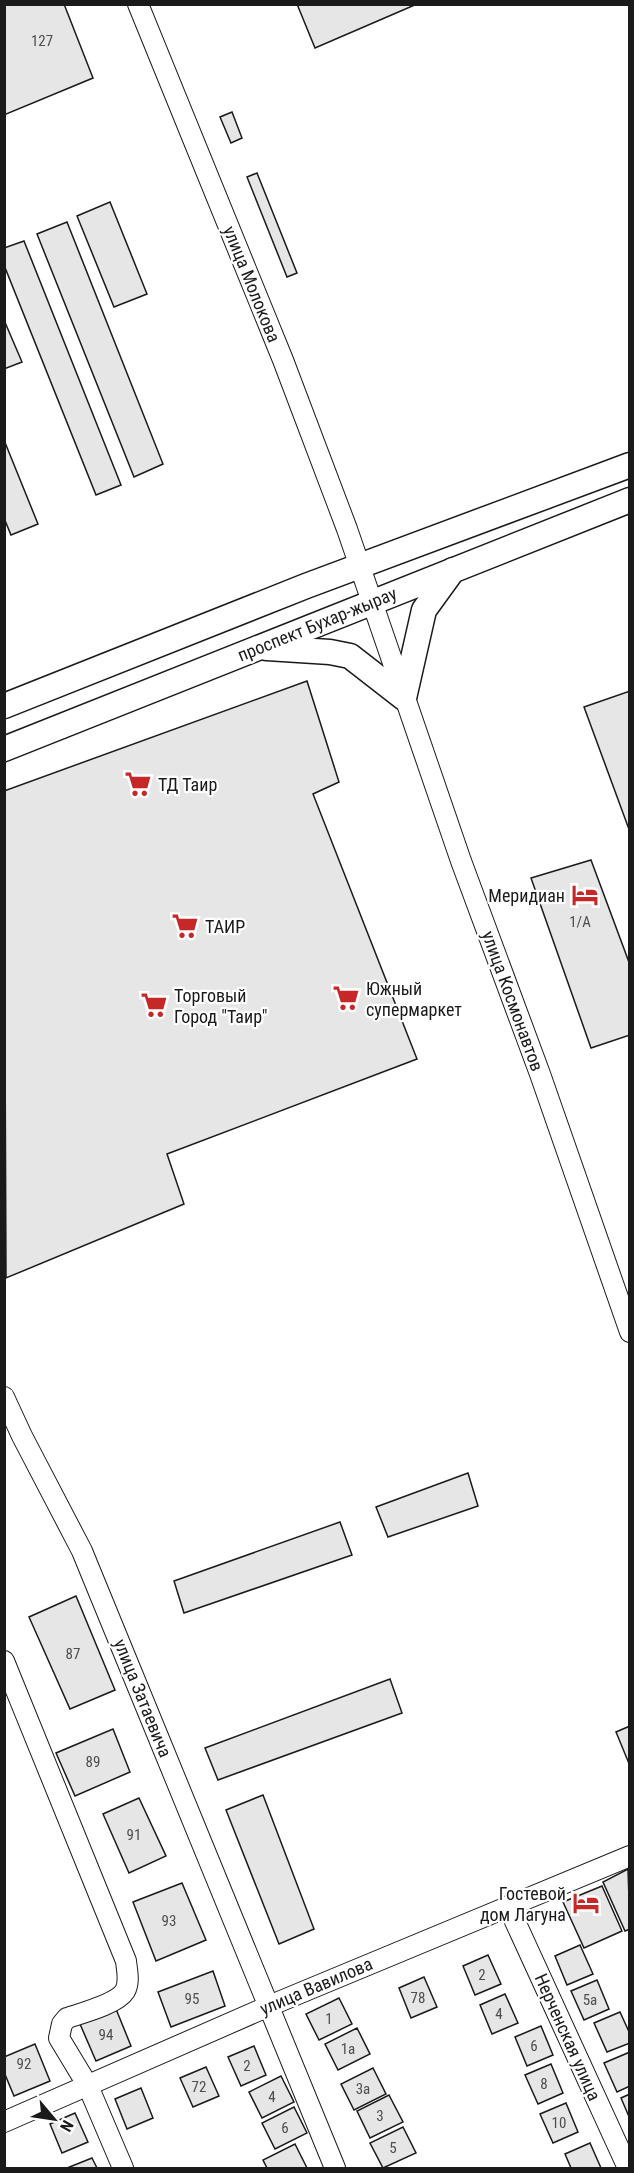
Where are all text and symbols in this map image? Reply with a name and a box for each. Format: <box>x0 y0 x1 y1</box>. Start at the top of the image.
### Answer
house number: 127 <box>31 32 53 50</box>
street label: улица Молокова <box>219 223 285 345</box>
street label: проспект Бухар-жырау <box>234 582 400 666</box>
supermarket icon: ТД Таир <box>123 769 153 799</box>
place label: ТД Таир <box>158 774 217 795</box>
hotel icon: Меридиан <box>570 880 600 910</box>
place label: Меридиан <box>488 885 565 906</box>
supermarket icon: ТАИР <box>170 911 200 941</box>
house number: 1/А <box>569 913 591 931</box>
place label: ТАИР <box>205 916 245 937</box>
street label: улица Космонавтов <box>478 928 548 1074</box>
place label: Южный супермаркет <box>366 978 462 1020</box>
supermarket icon: Южный супермаркет <box>331 983 361 1013</box>
place label: Торговый Город "Таир" <box>174 985 268 1027</box>
supermarket icon: Торговый Город "Таир" <box>139 990 169 1020</box>
street label: улица Затаевича <box>110 1636 176 1760</box>
house number: 87 <box>66 1645 80 1663</box>
house number: 89 <box>86 1753 100 1771</box>
house number: 91 <box>127 1826 141 1844</box>
place label: Гостевой дом Лагуна <box>480 1883 566 1925</box>
hotel icon: Гостевой дом Лагуна <box>571 1888 601 1918</box>
house number: 93 <box>162 1912 176 1930</box>
street label: улица Вавилова <box>257 1953 375 2019</box>
house number: 2 <box>478 1966 486 1984</box>
street label: Нерченская улица <box>531 1970 605 2104</box>
house number: 78 <box>411 1989 425 2007</box>
house number: 95 <box>185 1990 199 2008</box>
house number: 5а <box>583 1991 597 2009</box>
house number: 4 <box>495 2005 503 2023</box>
house number: 1 <box>325 2010 333 2028</box>
house number: 94 <box>99 2026 113 2044</box>
house number: 6 <box>530 2037 538 2055</box>
house number: 1а <box>341 2040 355 2058</box>
house number: 92 <box>17 2055 31 2073</box>
house number: 2 <box>243 2057 251 2075</box>
house number: 8 <box>540 2075 548 2093</box>
house number: 72 <box>192 2078 206 2096</box>
house number: 3а <box>356 2080 370 2098</box>
house number: 4 <box>268 2088 276 2106</box>
north arrow <box>24 2089 84 2149</box>
house number: 3 <box>376 2107 384 2125</box>
house number: 10 <box>552 2114 566 2132</box>
text: N <box>56 2117 77 2135</box>
house number: 6 <box>281 2119 289 2137</box>
house number: 5 <box>389 2139 397 2157</box>

